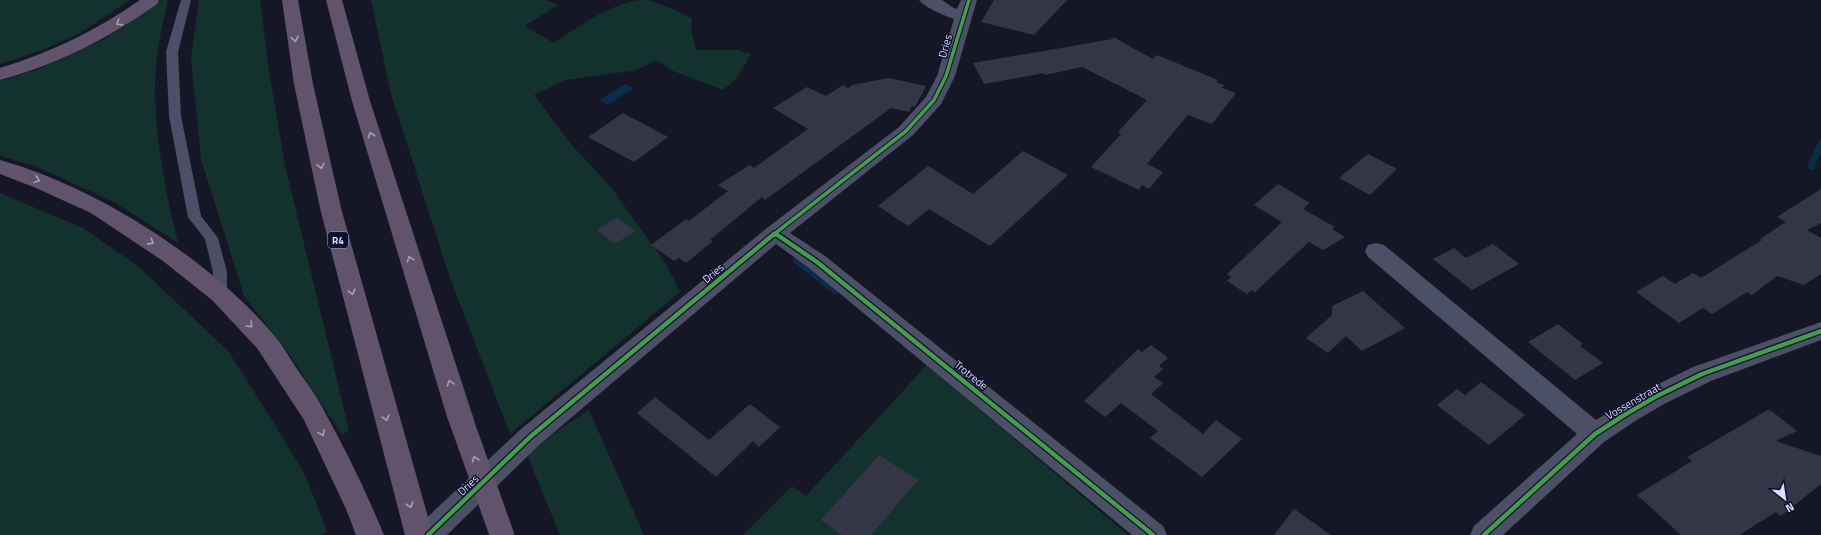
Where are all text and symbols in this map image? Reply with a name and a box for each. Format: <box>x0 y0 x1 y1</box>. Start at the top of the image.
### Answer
one-way arrow <box>116 18 123 26</box>
street label: Dries <box>934 32 956 60</box>
one-way arrow <box>291 35 299 42</box>
one-way arrow <box>367 131 376 138</box>
one-way arrow <box>317 163 325 169</box>
one-way arrow <box>33 176 40 184</box>
road number: R4 <box>328 232 348 248</box>
one-way arrow <box>147 237 154 245</box>
one-way arrow <box>407 255 415 262</box>
street label: Dries <box>699 259 727 287</box>
one-way arrow <box>347 288 356 295</box>
one-way arrow <box>245 320 253 328</box>
street label: Trotrede <box>951 357 991 394</box>
one-way arrow <box>446 379 454 386</box>
street label: Vossenstraat <box>1602 379 1664 423</box>
one-way arrow <box>381 414 390 421</box>
one-way arrow <box>317 428 325 436</box>
one-way arrow <box>471 455 480 462</box>
street label: Dries <box>454 471 482 499</box>
north arrow <box>1765 479 1805 519</box>
text: N <box>1783 499 1797 516</box>
one-way arrow <box>405 502 414 509</box>

